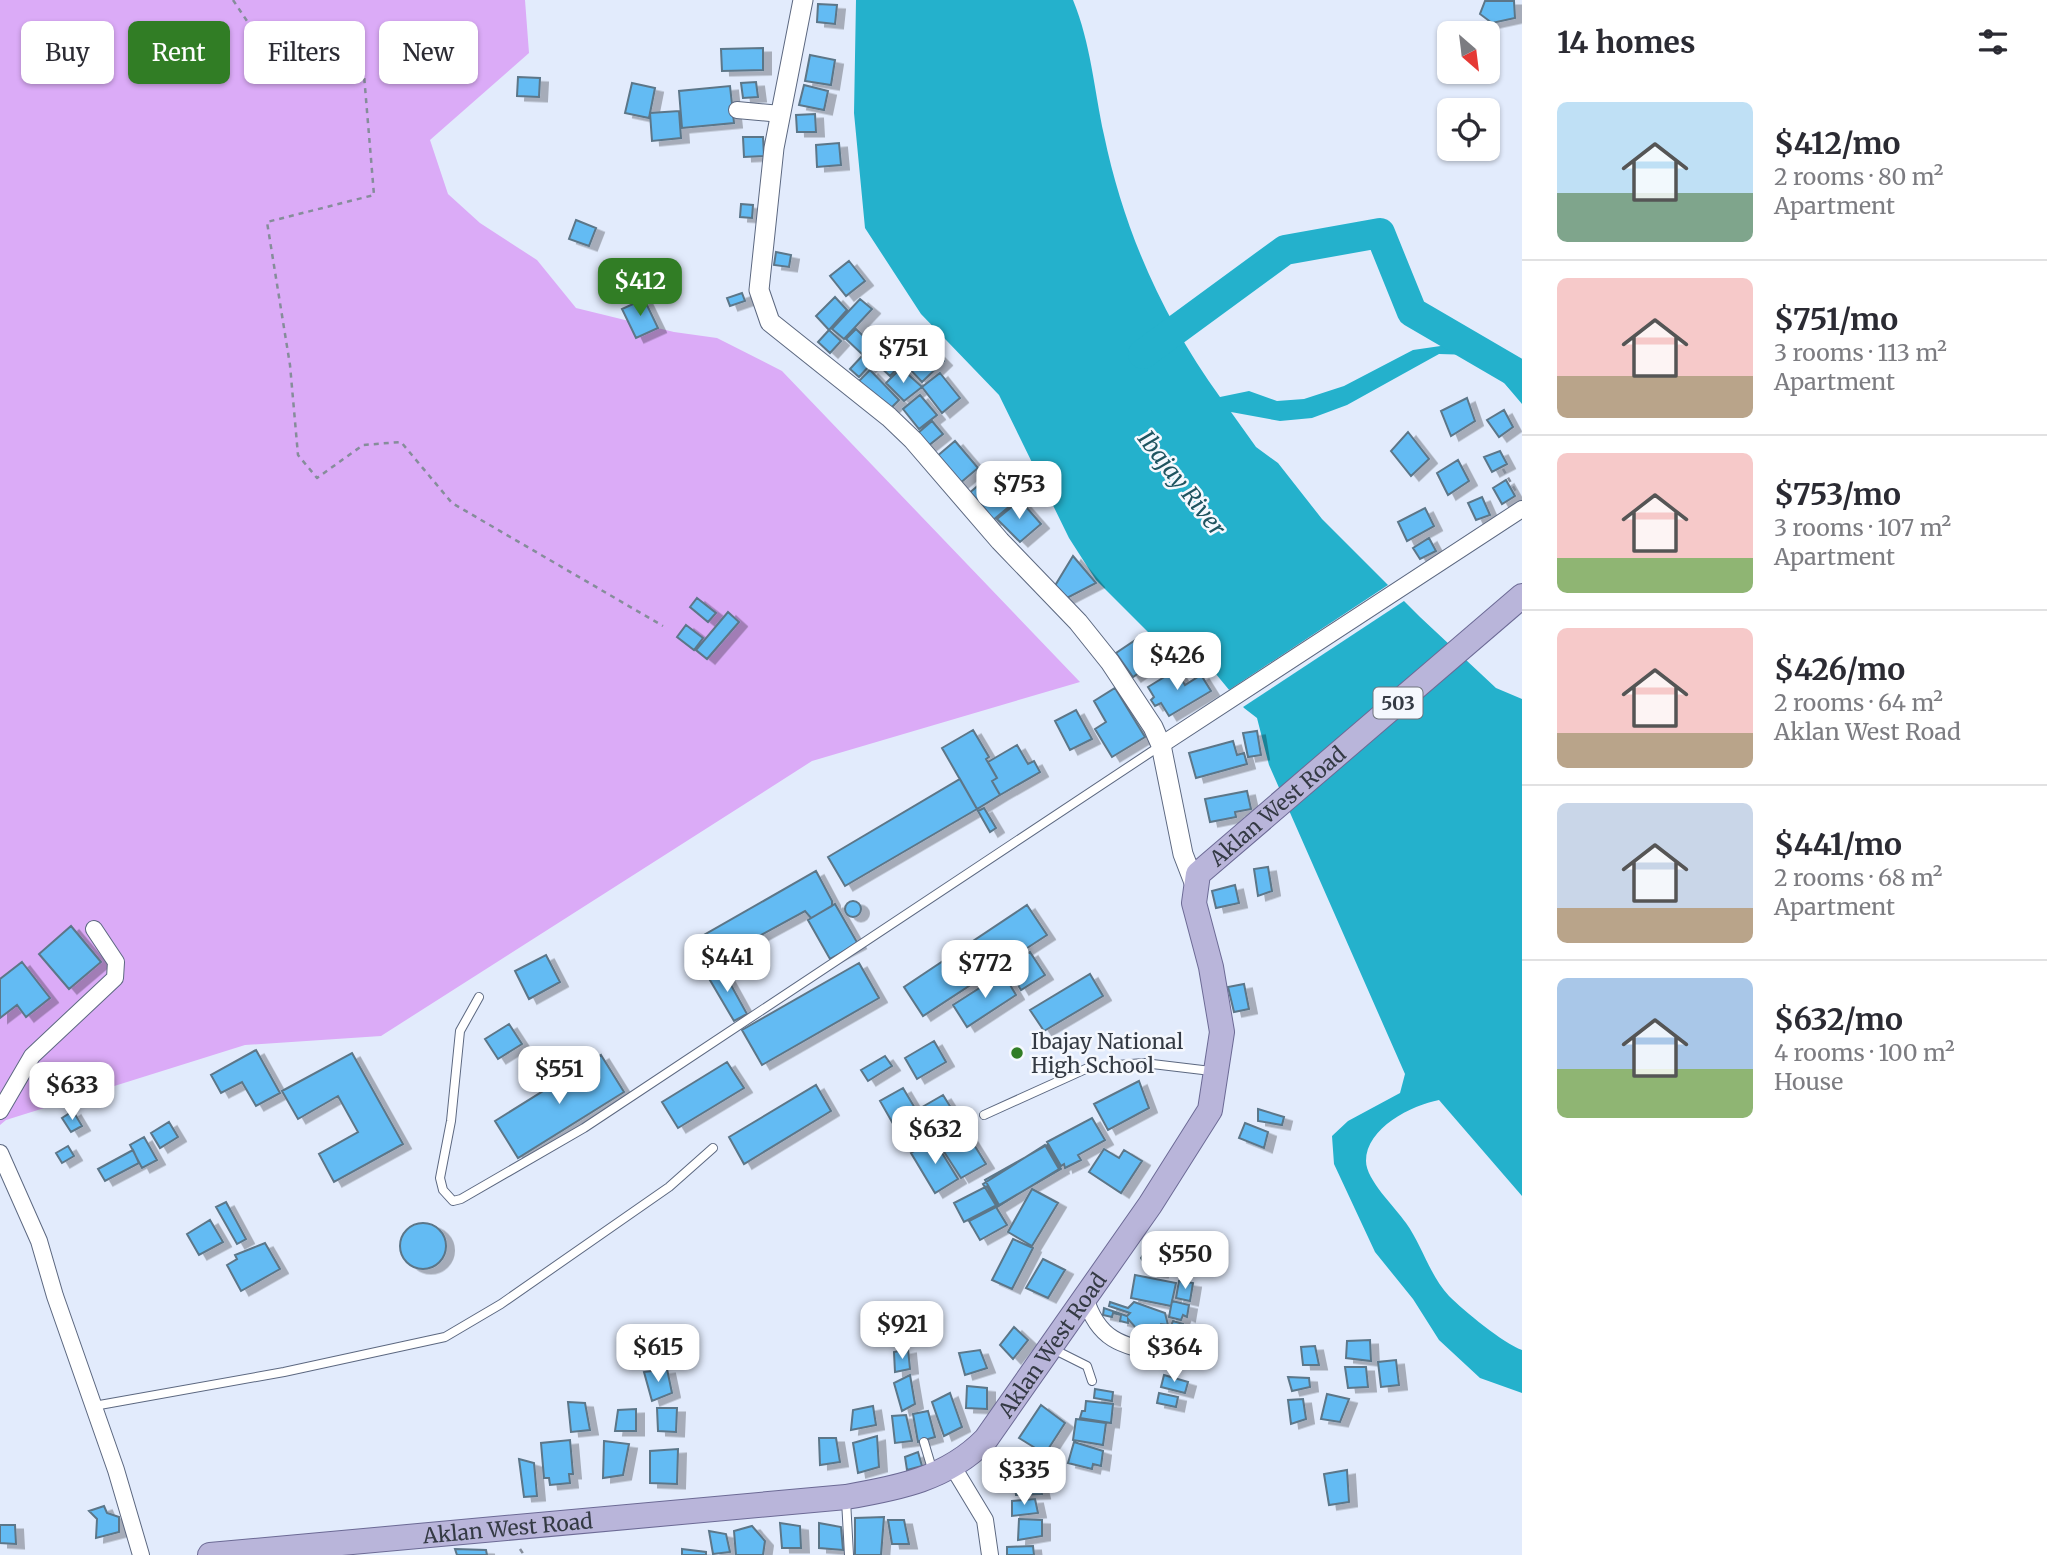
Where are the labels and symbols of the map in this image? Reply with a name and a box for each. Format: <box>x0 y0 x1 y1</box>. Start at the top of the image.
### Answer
north arrow <box>1437 21 1500 84</box>
pin: $412 <box>599 258 681 318</box>
pin: $751 <box>862 326 944 385</box>
water label: Ibajay River <box>1132 425 1232 542</box>
pin: $753 <box>978 462 1060 521</box>
pin: $426 <box>1136 632 1218 692</box>
road number: 503 <box>1374 688 1422 718</box>
street label: Aklan West Road <box>1203 740 1351 872</box>
pin: $441 <box>686 934 768 994</box>
pin: $772 <box>944 940 1026 1000</box>
place label: Ibajay National High School <box>1031 1028 1184 1079</box>
marker: Ibajay National High School <box>1009 1045 1025 1061</box>
pin: $551 <box>518 1046 600 1106</box>
pin: $633 <box>31 1062 113 1122</box>
pin: $632 <box>894 1106 976 1166</box>
pin: $550 <box>1144 1232 1226 1291</box>
street label: Aklan West Road <box>991 1267 1112 1423</box>
pin: $921 <box>861 1302 943 1361</box>
pin: $615 <box>617 1324 699 1384</box>
pin: $364 <box>1133 1324 1215 1384</box>
pin: $335 <box>983 1448 1065 1507</box>
street label: Aklan West Road <box>421 1507 594 1549</box>

